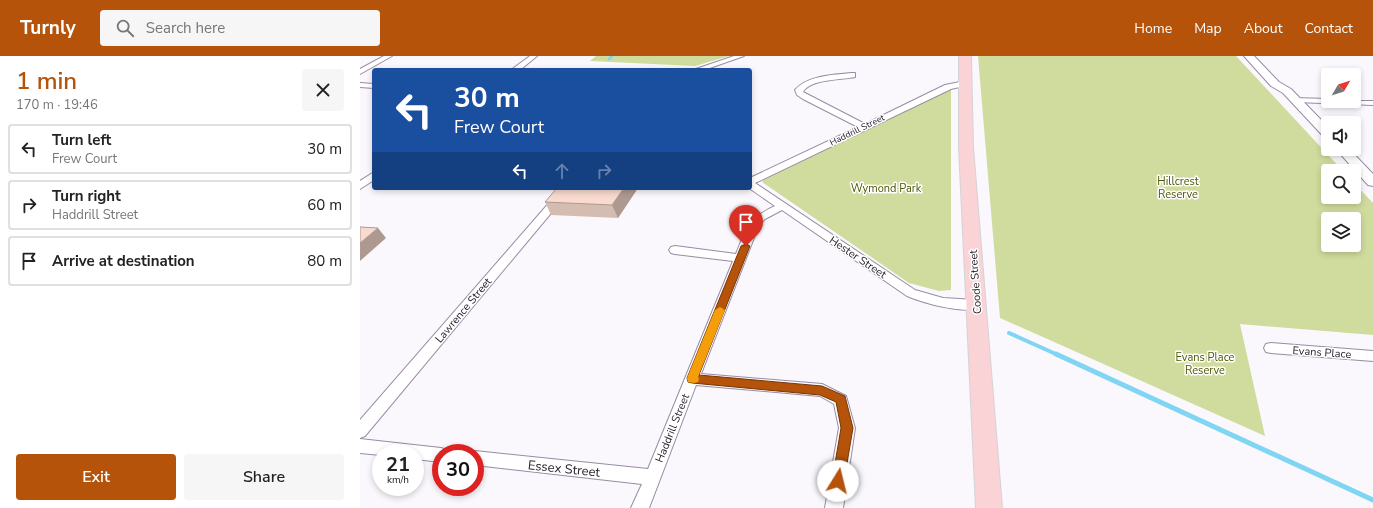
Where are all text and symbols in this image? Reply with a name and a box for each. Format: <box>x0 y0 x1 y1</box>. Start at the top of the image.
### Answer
search box <box>100 10 380 46</box>
text: Turnly <box>20 15 76 41</box>
icon: search <box>114 17 136 39</box>
text: Search here <box>146 18 225 38</box>
text: Home <box>1134 19 1172 38</box>
text: Map <box>1194 19 1222 38</box>
text: About <box>1244 19 1283 38</box>
text: Contact <box>1305 19 1353 38</box>
text: 1 min <box>16 65 77 97</box>
north arrow <box>1321 68 1361 108</box>
map controls <box>1321 68 1361 252</box>
button: close <box>302 69 344 111</box>
text: 30 m <box>454 79 520 117</box>
icon: left <box>388 84 440 136</box>
text: 170 m · 19:46 <box>16 96 98 114</box>
street label: Haddrill Street <box>828 111 887 148</box>
text: Frew Court <box>454 115 544 139</box>
button: sound <box>1321 116 1361 156</box>
text: Turn left <box>52 130 111 150</box>
icon: left <box>18 138 40 160</box>
text: 30 m <box>307 139 342 159</box>
text: Frew Court <box>52 150 117 168</box>
icon: left <box>509 160 531 182</box>
icon: ahead <box>551 160 573 182</box>
icon: right <box>593 160 615 182</box>
button: search <box>1321 164 1361 204</box>
park label: Hillcrest Reserve <box>1157 174 1199 202</box>
park label: Wymond Park <box>851 181 922 196</box>
text: Turn right <box>52 186 121 206</box>
icon: right <box>18 194 40 216</box>
text: 60 m <box>307 195 342 215</box>
pin <box>729 205 763 246</box>
text: Haddrill Street <box>52 206 138 224</box>
icon: arrive <box>735 211 757 233</box>
button: layers <box>1321 212 1361 252</box>
street label: Hester Street <box>826 233 889 282</box>
street label: Coode Street <box>966 249 985 315</box>
icon: arrive <box>18 250 40 272</box>
text: Arrive at destination <box>52 251 195 271</box>
text: 80 m <box>307 251 342 271</box>
street label: Lawrence Street <box>432 274 495 346</box>
street label: Evans Place <box>1292 343 1352 362</box>
park label: Evans Place Reserve <box>1176 350 1235 378</box>
street label: Haddrill Street <box>652 391 693 465</box>
speed limit sign: 30 <box>432 444 484 496</box>
text: 21 <box>386 451 410 478</box>
button: Exit <box>16 454 176 500</box>
button: Share <box>184 454 344 500</box>
street label: Essex Street <box>527 456 601 482</box>
position arrow <box>817 460 859 502</box>
text: km/h <box>387 473 409 487</box>

